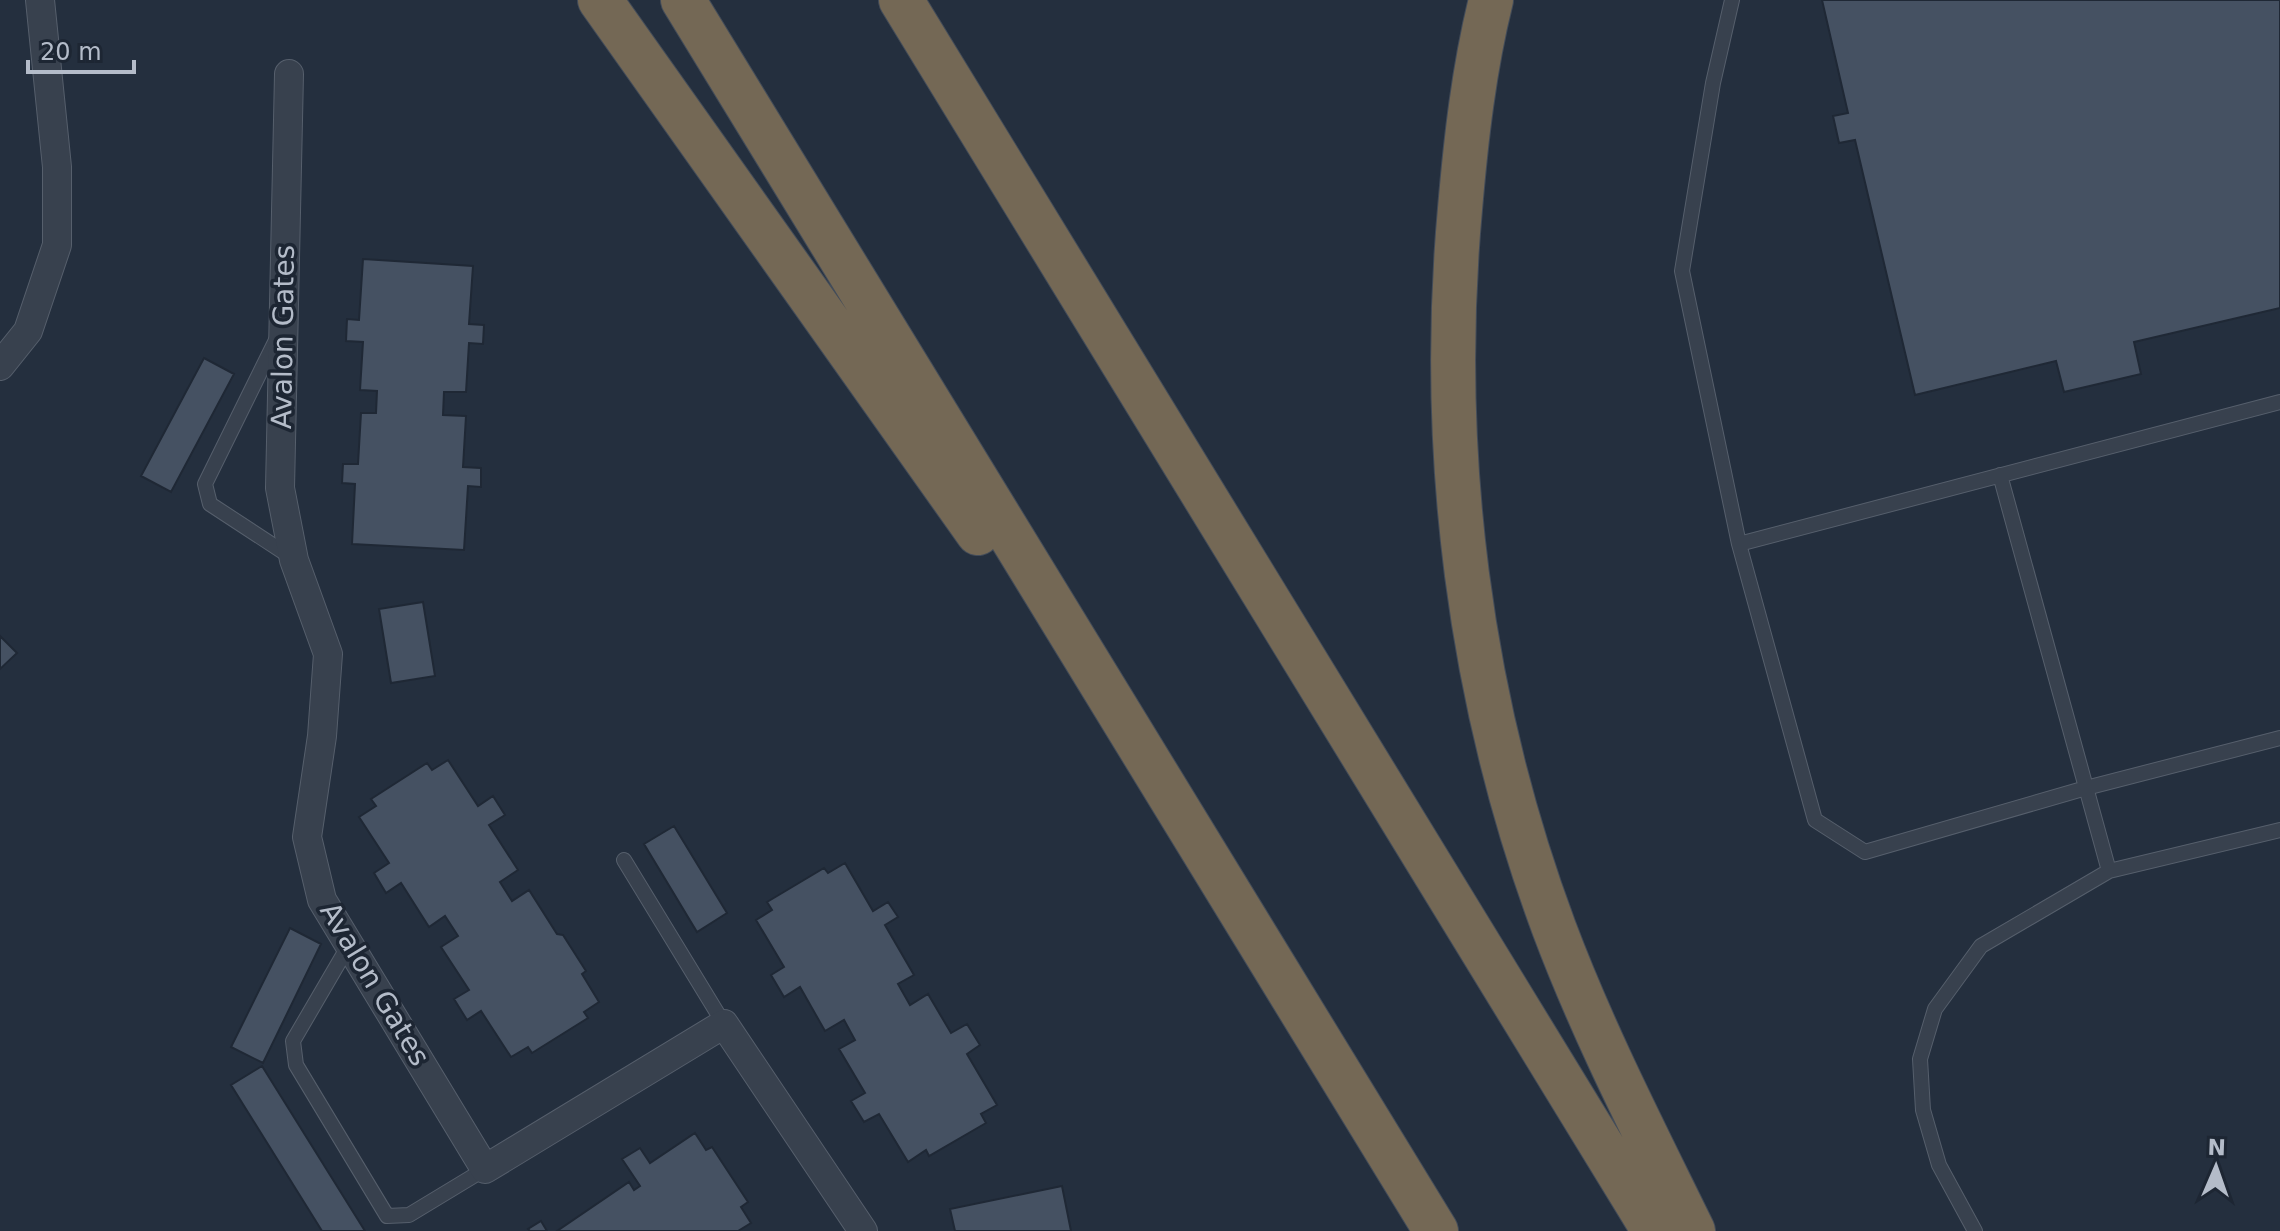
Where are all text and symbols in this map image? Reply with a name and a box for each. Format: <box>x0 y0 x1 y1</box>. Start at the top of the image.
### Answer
scale bar <box>28 24 134 74</box>
text: 20 m <box>40 38 102 66</box>
street label: Avalon Gates <box>265 244 301 430</box>
street label: Avalon Gates <box>313 896 437 1072</box>
north arrow <box>2176 1127 2256 1207</box>
text: N <box>2207 1135 2226 1160</box>

